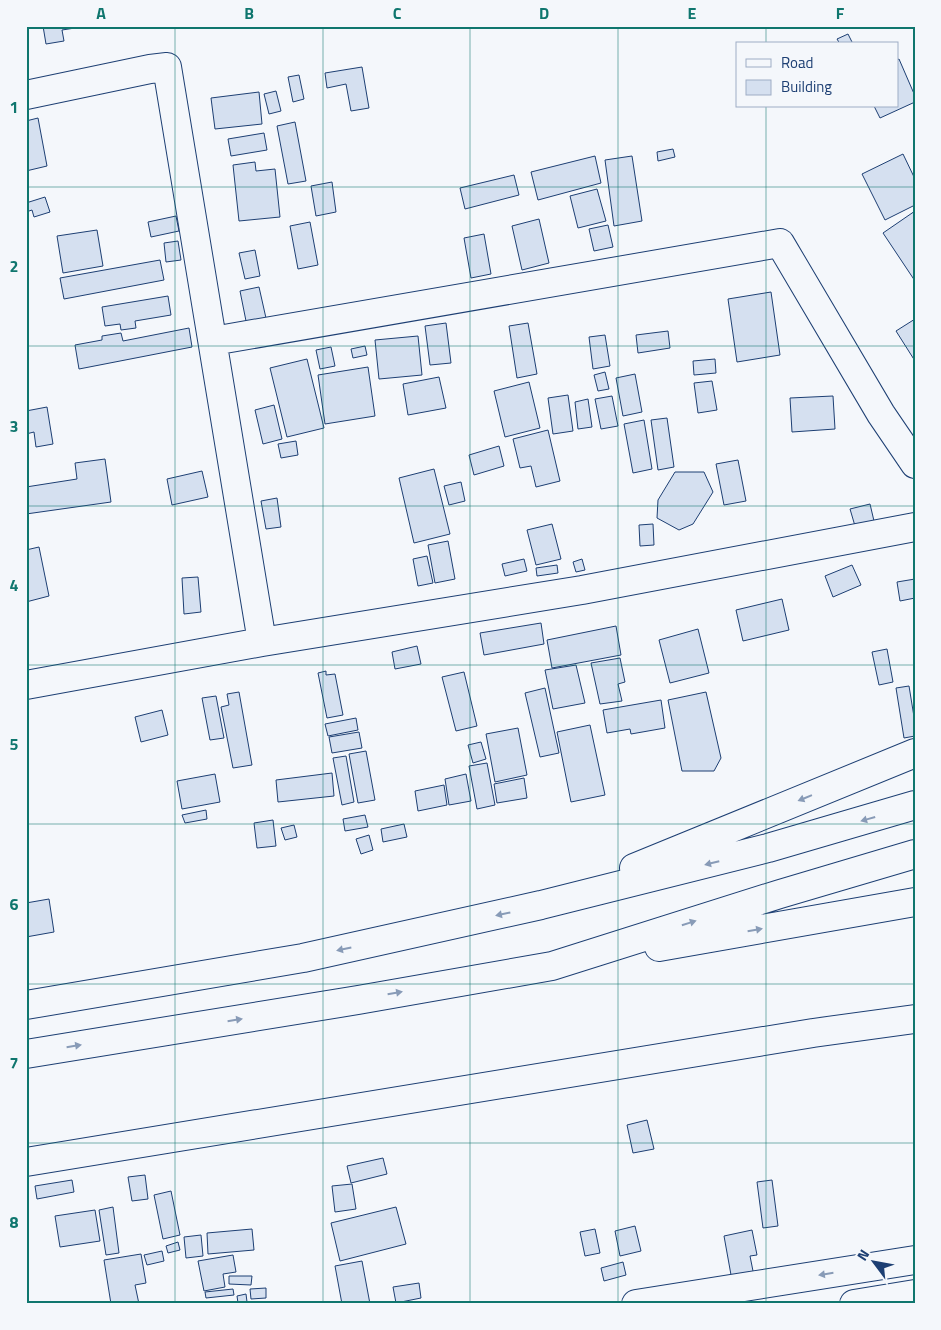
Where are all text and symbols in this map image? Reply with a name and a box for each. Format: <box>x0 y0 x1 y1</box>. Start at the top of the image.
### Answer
text: A <box>96 1 106 25</box>
text: B <box>244 1 254 25</box>
text: C <box>393 1 402 25</box>
text: D <box>539 1 549 25</box>
text: E <box>688 1 697 25</box>
text: F <box>836 1 845 25</box>
legend <box>736 42 898 108</box>
text: Road <box>781 51 813 74</box>
text: Building <box>781 75 832 98</box>
text: 1 <box>10 95 18 119</box>
text: 2 <box>10 254 18 278</box>
text: 3 <box>10 414 18 438</box>
text: 4 <box>10 573 19 597</box>
text: 5 <box>10 732 19 756</box>
one-way arrow <box>798 794 812 802</box>
one-way arrow <box>860 815 875 823</box>
one-way arrow <box>704 859 719 867</box>
text: 6 <box>10 892 19 916</box>
one-way arrow <box>495 910 510 918</box>
one-way arrow <box>681 918 696 926</box>
one-way arrow <box>747 926 763 934</box>
one-way arrow <box>337 945 352 953</box>
one-way arrow <box>388 989 404 997</box>
one-way arrow <box>227 1015 243 1023</box>
one-way arrow <box>67 1041 83 1049</box>
text: 7 <box>10 1051 18 1075</box>
text: 8 <box>10 1210 19 1234</box>
north arrow <box>848 1238 898 1288</box>
text: N <box>851 1245 874 1265</box>
one-way arrow <box>818 1270 834 1278</box>

